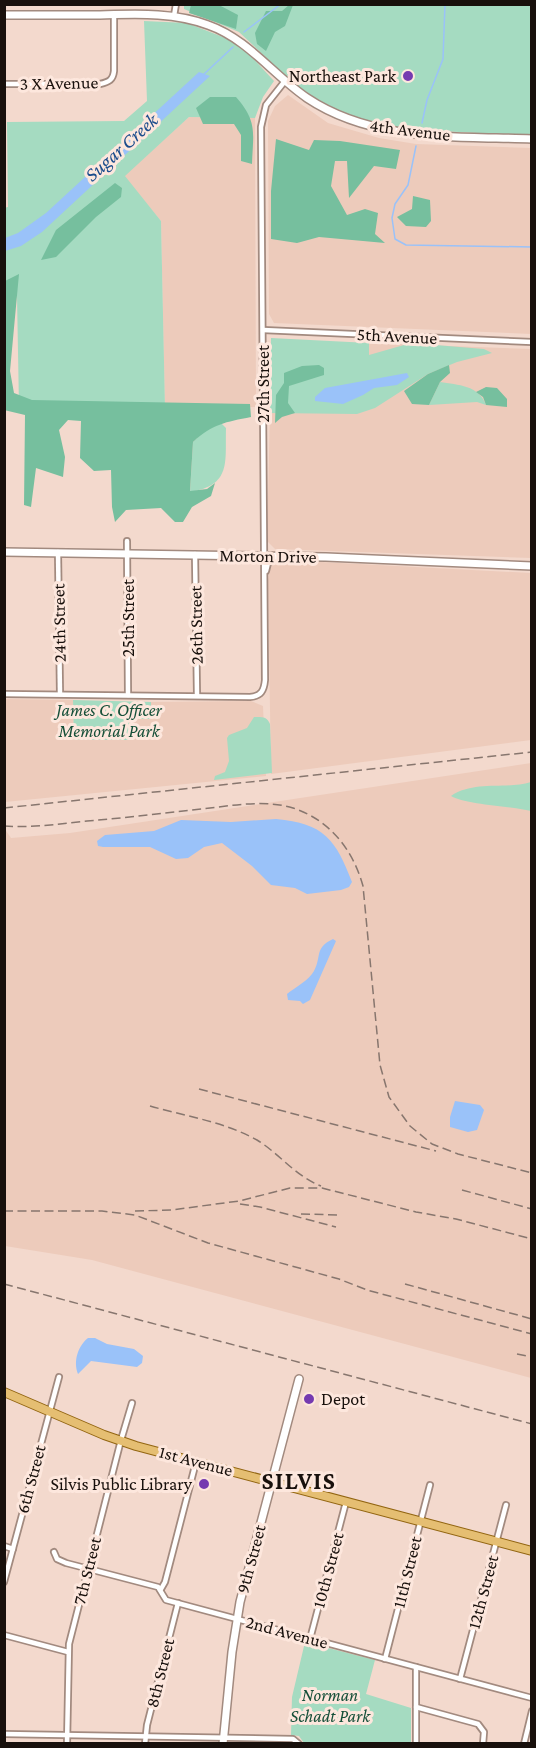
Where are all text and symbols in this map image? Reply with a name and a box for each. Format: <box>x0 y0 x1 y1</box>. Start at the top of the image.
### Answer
place label: Northeast Park <box>289 66 396 86</box>
marker: Northeast Park <box>401 69 415 83</box>
street label: 3 X Avenue <box>20 72 99 94</box>
water label: Sugar Creek <box>80 108 164 186</box>
street label: 4th Avenue <box>368 115 452 145</box>
street label: 5th Avenue <box>356 324 438 348</box>
street label: 27th Street <box>253 344 273 423</box>
street label: Morton Drive <box>219 545 317 567</box>
street label: 25th Street <box>118 578 138 657</box>
street label: 24th Street <box>48 582 70 663</box>
street label: 26th Street <box>185 584 207 665</box>
park label: James C. Officer Memorial Park <box>53 700 163 741</box>
place label: Depot <box>321 1389 366 1409</box>
marker: Depot <box>302 1392 316 1406</box>
street label: 6th Street <box>12 1441 50 1516</box>
street label: 1st Avenue <box>157 1442 235 1480</box>
district label: SILVIS <box>262 1467 336 1494</box>
place label: Silvis Public Library <box>50 1474 193 1494</box>
marker: Silvis Public Library <box>197 1477 211 1491</box>
street label: 9th Street <box>232 1521 270 1596</box>
street label: 10th Street <box>308 1529 348 1610</box>
street label: 11th Street <box>388 1533 426 1610</box>
street label: 7th Street <box>69 1534 105 1607</box>
street label: 12th Street <box>464 1552 503 1631</box>
street label: 2nd Avenue <box>244 1611 330 1653</box>
street label: 8th Street <box>142 1635 179 1710</box>
park label: Norman Schadt Park <box>290 1685 371 1726</box>

